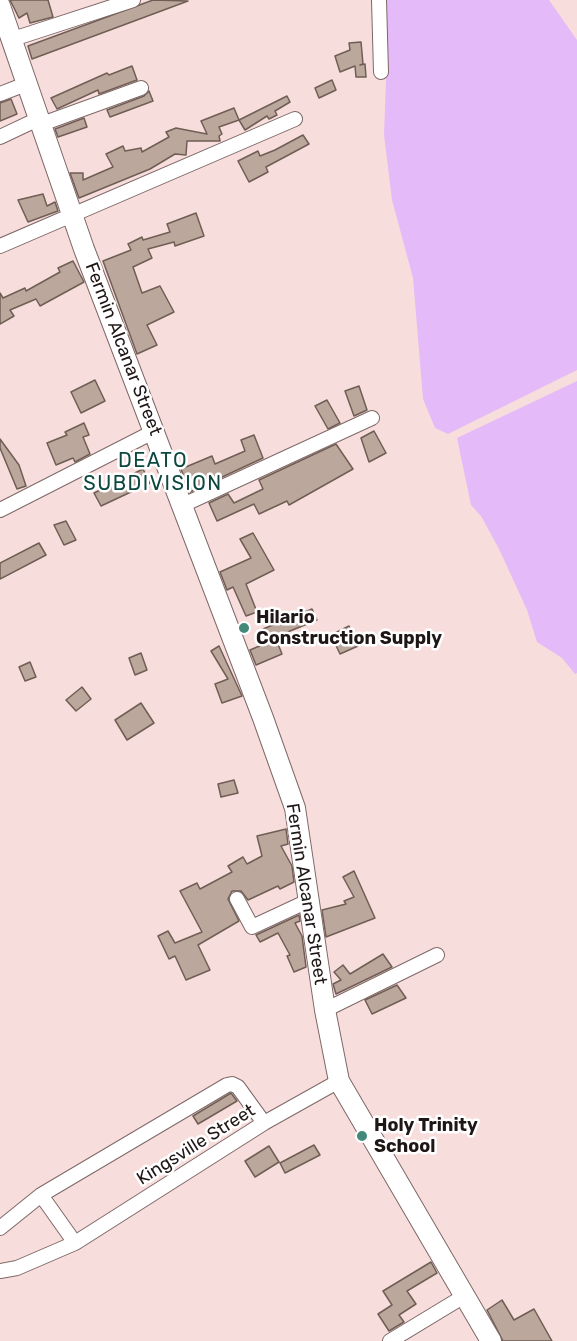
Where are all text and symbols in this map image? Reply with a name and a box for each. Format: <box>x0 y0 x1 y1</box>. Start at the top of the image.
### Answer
street label: Fermin Alcanar Street <box>80 260 166 438</box>
district label: DEATO SUBDIVISION <box>83 449 223 496</box>
place label: Hilario Construction Supply <box>256 607 442 650</box>
marker: Hilario Construction Supply <box>237 621 251 635</box>
street label: Fermin Alcanar Street <box>281 802 331 986</box>
street label: Kingsville Street <box>133 1100 259 1190</box>
place label: Holy Trinity School <box>374 1115 478 1158</box>
marker: Holy Trinity School <box>355 1129 369 1143</box>

